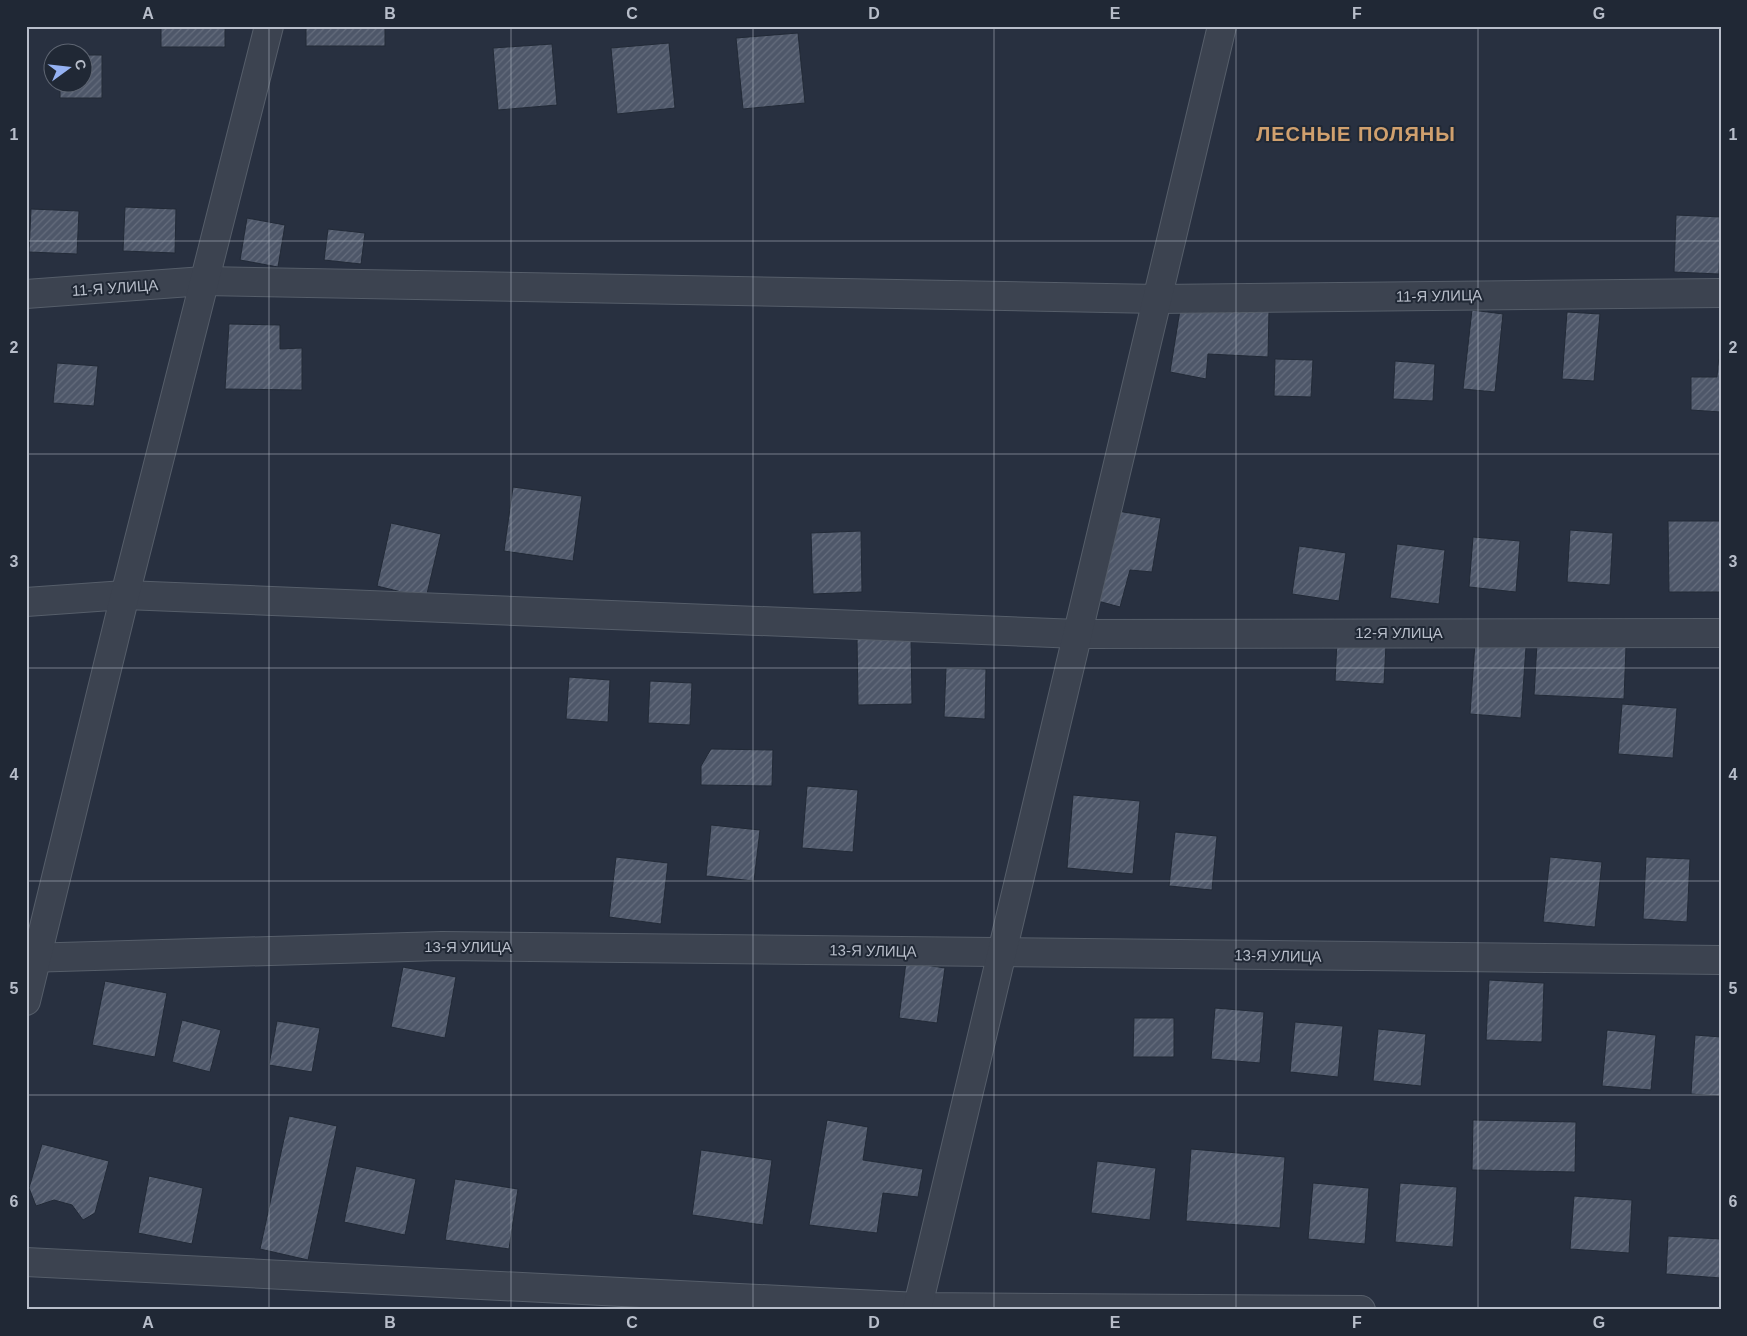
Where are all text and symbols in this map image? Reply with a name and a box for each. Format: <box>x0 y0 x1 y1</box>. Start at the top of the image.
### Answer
text: A <box>142 5 154 22</box>
text: B <box>384 5 396 22</box>
text: C <box>626 5 638 22</box>
text: D <box>868 5 880 22</box>
text: E <box>1110 5 1121 22</box>
text: F <box>1352 5 1362 22</box>
text: G <box>1593 5 1605 22</box>
north arrow <box>42 42 92 92</box>
text: С <box>72 58 90 72</box>
district label: ЛЕСНЫЕ ПОЛЯНЫ <box>1256 123 1456 145</box>
text: 1 <box>10 126 19 143</box>
text: 1 <box>1729 126 1738 143</box>
street label: 11-Я УЛИЦА <box>71 276 159 299</box>
street label: 11-Я УЛИЦА <box>1396 286 1482 305</box>
text: 2 <box>10 339 19 356</box>
text: 2 <box>1729 339 1738 356</box>
text: 3 <box>10 553 19 570</box>
text: 3 <box>1729 553 1738 570</box>
street label: 12-Я УЛИЦА <box>1355 624 1443 641</box>
text: 4 <box>10 766 19 783</box>
text: 4 <box>1729 766 1738 783</box>
street label: 13-Я УЛИЦА <box>424 938 512 955</box>
street label: 13-Я УЛИЦА <box>829 941 917 960</box>
street label: 13-Я УЛИЦА <box>1234 946 1322 965</box>
text: 5 <box>10 980 19 997</box>
text: 5 <box>1729 980 1738 997</box>
text: 6 <box>10 1193 19 1210</box>
text: 6 <box>1729 1193 1738 1210</box>
text: A <box>142 1314 154 1331</box>
text: B <box>384 1314 396 1331</box>
text: C <box>626 1314 638 1331</box>
text: D <box>868 1314 880 1331</box>
text: E <box>1110 1314 1121 1331</box>
text: F <box>1352 1314 1362 1331</box>
text: G <box>1593 1314 1605 1331</box>

